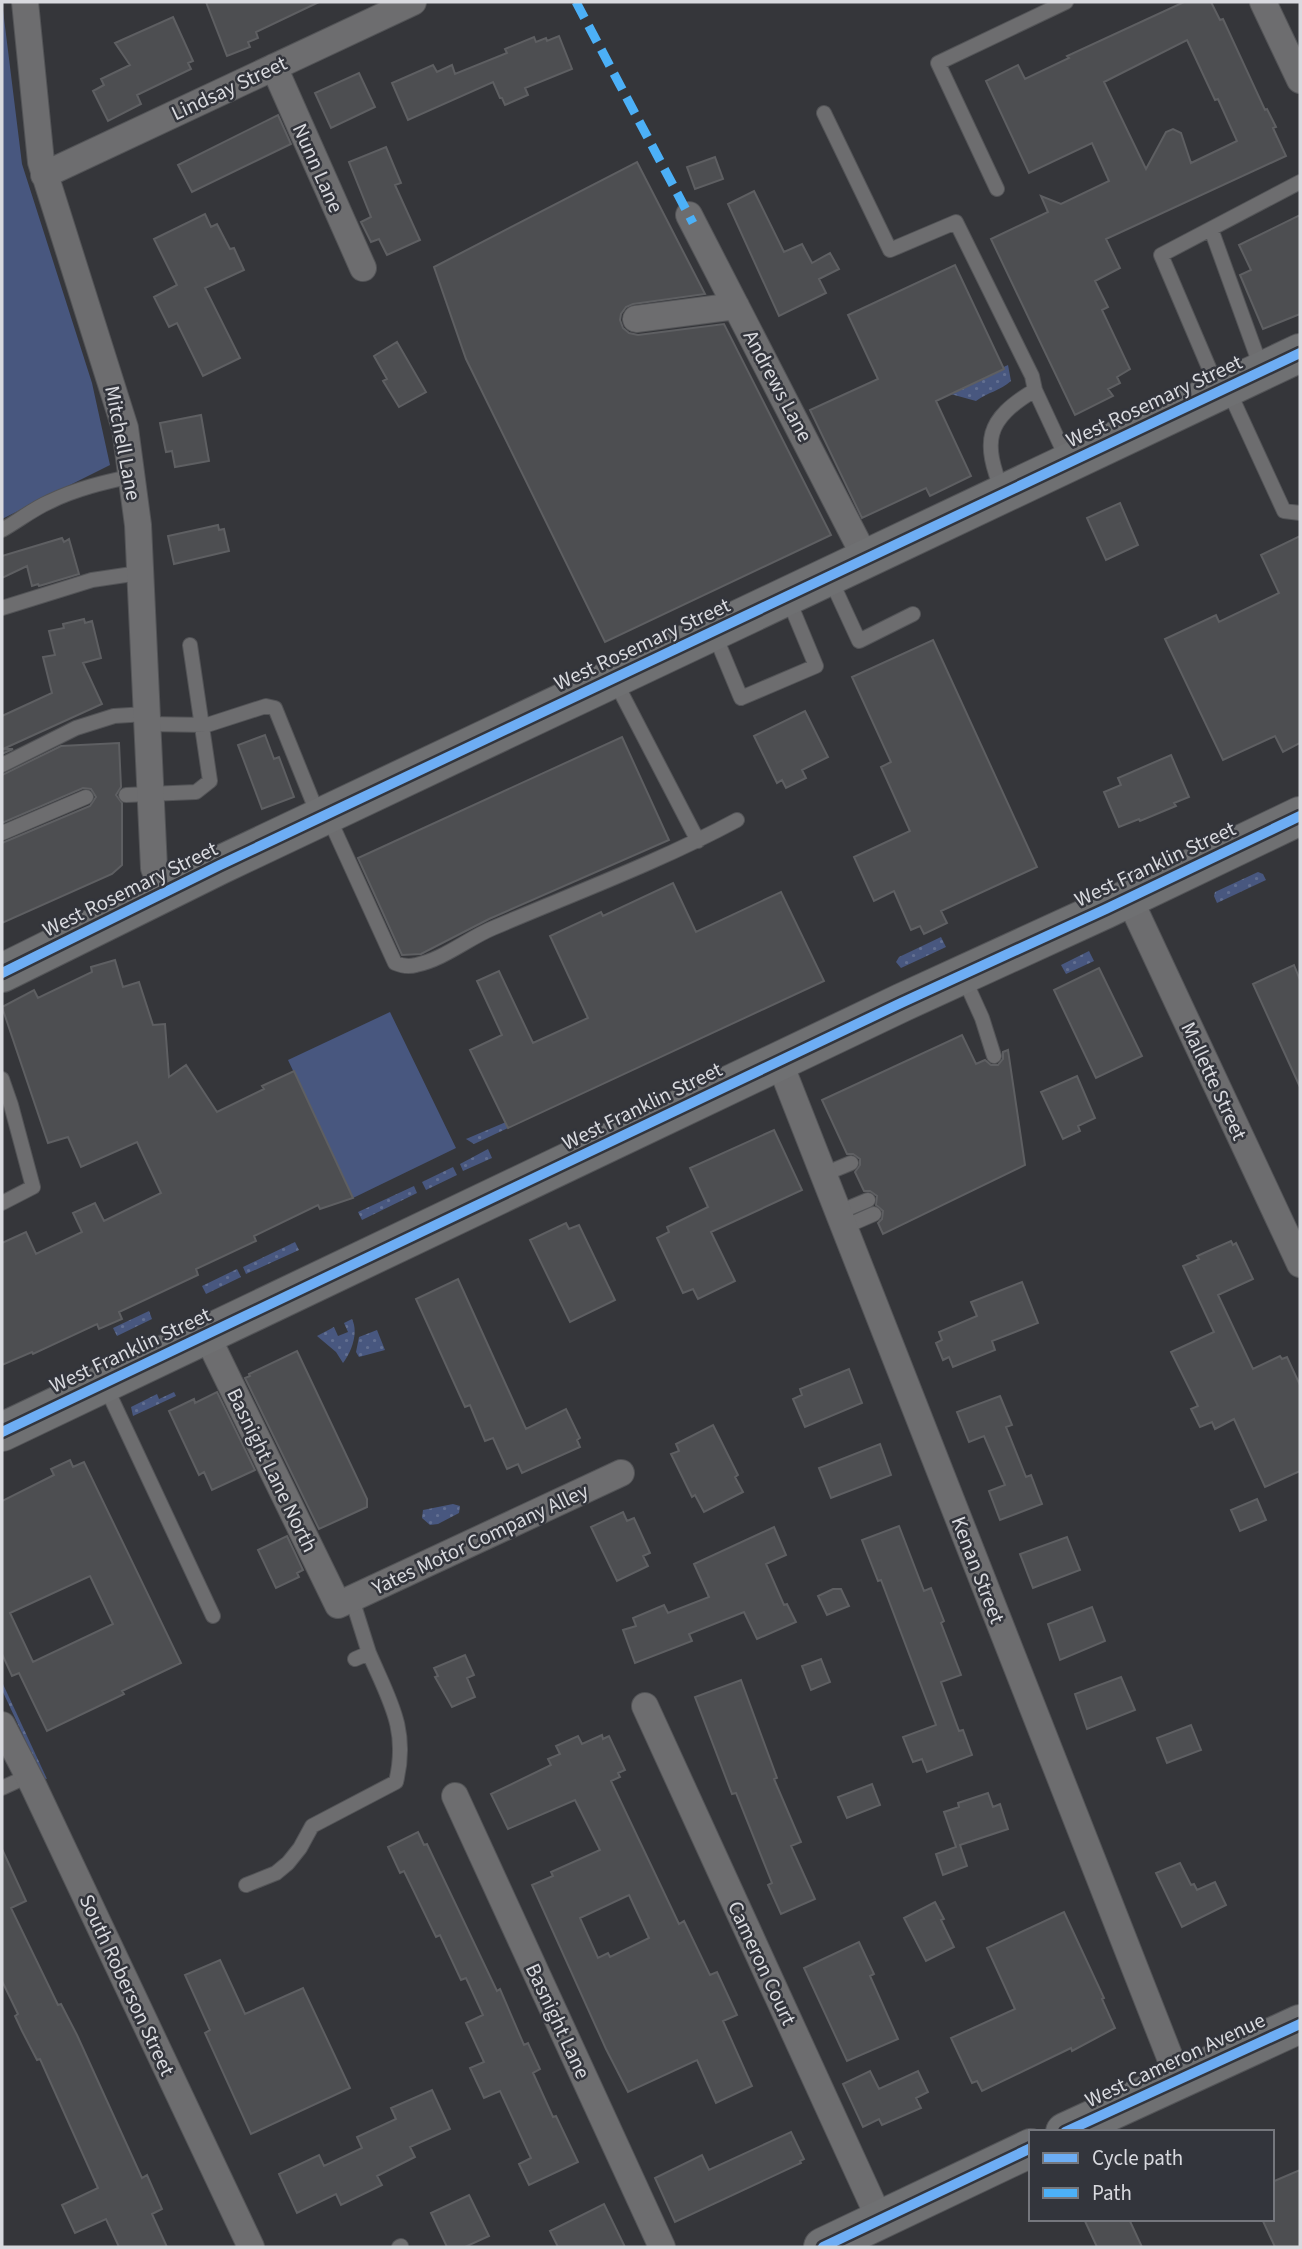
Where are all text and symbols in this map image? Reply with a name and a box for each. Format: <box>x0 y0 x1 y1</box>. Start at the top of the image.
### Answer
street label: Lindsay Street <box>166 48 292 128</box>
street label: Nunn Lane <box>285 119 351 217</box>
street label: Andrews Lane <box>736 325 820 447</box>
street label: West Rosemary Street <box>1061 347 1247 455</box>
street label: Mitchell Lane <box>97 383 149 503</box>
street label: West Rosemary Street <box>549 590 735 698</box>
street label: West Franklin Street <box>1070 814 1240 914</box>
street label: West Rosemary Street <box>37 834 223 944</box>
street label: Mallette Street <box>1173 1017 1255 1145</box>
street label: West Franklin Street <box>557 1054 727 1158</box>
street label: West Franklin Street <box>45 1300 215 1400</box>
street label: Basnight Lane North <box>219 1383 325 1557</box>
street label: Yates Motor Company Alley <box>366 1476 593 1603</box>
street label: Kenan Street <box>944 1512 1012 1628</box>
street label: South Roberson Street <box>72 1889 182 2081</box>
street label: Cameron Court <box>720 1896 804 2030</box>
street label: Basnight Lane <box>518 1958 598 2084</box>
street label: West Cameron Avenue <box>1080 2005 1270 2115</box>
legend <box>1029 2130 1274 2221</box>
text: Cycle path <box>1092 2143 1183 2173</box>
text: Path <box>1092 2178 1132 2208</box>

